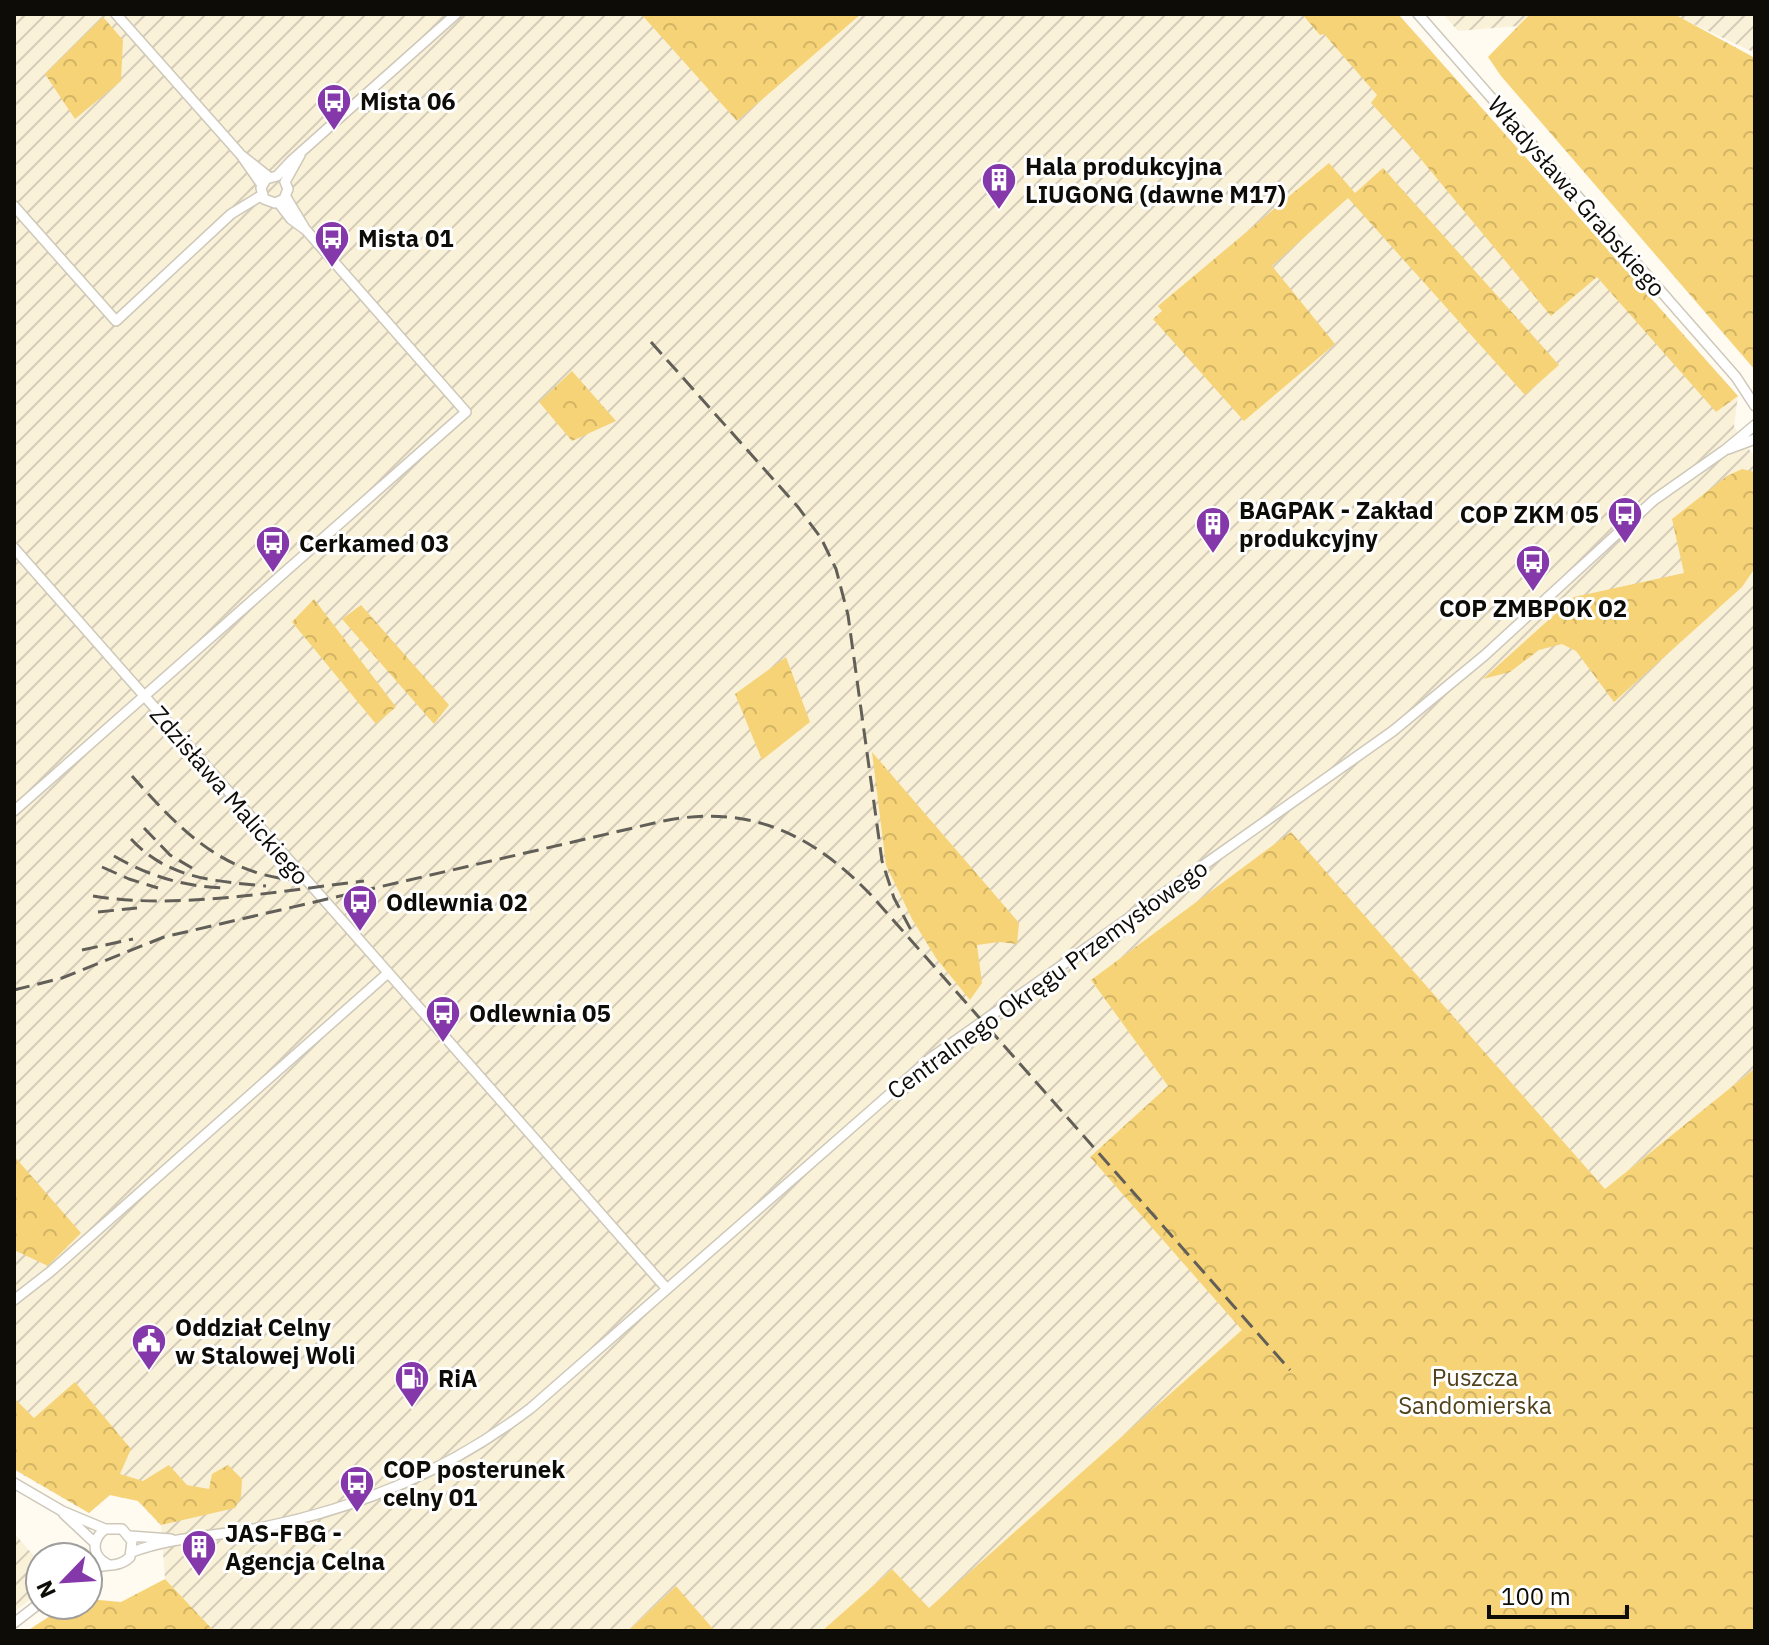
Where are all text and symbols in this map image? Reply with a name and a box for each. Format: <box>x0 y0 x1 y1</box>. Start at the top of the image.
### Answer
bus stop icon: Mista 06 <box>315 82 353 132</box>
place label: Mista 06 <box>360 85 456 117</box>
street label: Władysława Grabskiego <box>1481 89 1673 303</box>
place label: Hala produkcyjna LIUGONG (dawne M17) <box>1025 150 1286 210</box>
building icon: Hala produkcyjna LIUGONG (dawne M17) <box>980 161 1018 211</box>
bus stop icon: Mista 01 <box>313 219 351 269</box>
place label: Mista 01 <box>358 222 454 254</box>
place label: BAGPAK - Zakład produkcyjny <box>1239 494 1434 554</box>
bus stop icon: COP ZKM 05 <box>1606 495 1644 545</box>
place label: COP ZKM 05 <box>1460 498 1599 530</box>
building icon: BAGPAK - Zakład produkcyjny <box>1194 505 1232 555</box>
bus stop icon: Cerkamed 03 <box>254 524 292 574</box>
place label: Cerkamed 03 <box>299 527 449 559</box>
bus stop icon: COP ZMBPOK 02 <box>1514 543 1552 593</box>
place label: COP ZMBPOK 02 <box>1439 592 1627 624</box>
street label: Zdzisława Malickiego <box>143 699 317 891</box>
street label: Centralnego Okręgu Przemysłowego <box>880 852 1214 1106</box>
bus stop icon: Odlewnia 02 <box>341 883 379 933</box>
place label: Odlewnia 02 <box>386 886 528 918</box>
bus stop icon: Odlewnia 05 <box>424 994 462 1044</box>
place label: Odlewnia 05 <box>469 997 611 1029</box>
place label: Oddział Celny w Stalowej Woli <box>175 1311 356 1371</box>
public building icon: Oddział Celny w Stalowej Woli <box>130 1322 168 1372</box>
fuel station icon: RiA <box>393 1359 431 1409</box>
park label: Puszcza Sandomierska <box>1398 1361 1552 1421</box>
place label: RiA <box>438 1362 477 1394</box>
place label: COP posterunek celny 01 <box>383 1453 565 1513</box>
bus stop icon: COP posterunek celny 01 <box>338 1464 376 1514</box>
place label: JAS-FBG - Agencja Celna <box>225 1517 385 1577</box>
building icon: JAS-FBG - Agencja Celna <box>180 1528 218 1578</box>
north arrow <box>24 1541 104 1621</box>
scale bar <box>1489 1569 1627 1619</box>
text: N <box>29 1576 62 1603</box>
text: 100 m <box>1501 1580 1571 1612</box>

